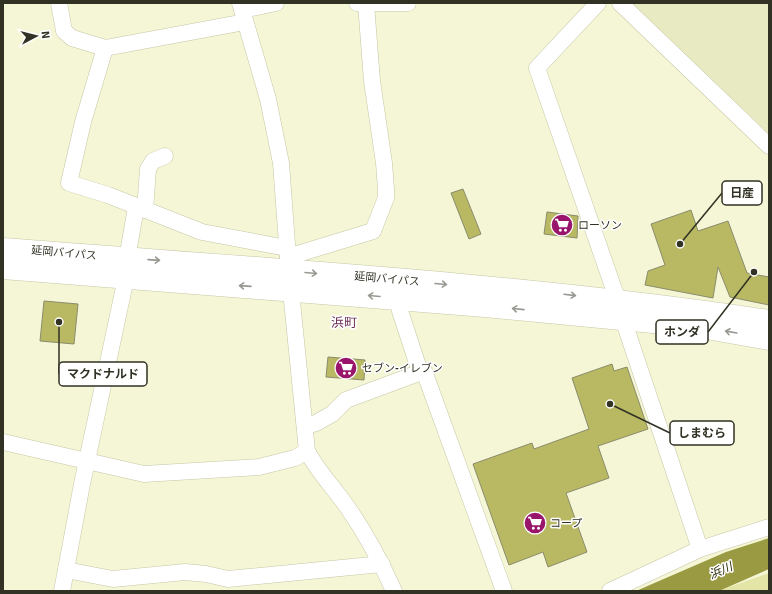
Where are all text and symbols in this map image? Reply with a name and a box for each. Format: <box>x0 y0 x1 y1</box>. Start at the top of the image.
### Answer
north arrow <box>16 16 56 56</box>
text: N <box>39 30 52 39</box>
callout: 日産 <box>722 181 762 205</box>
text: 日産 <box>730 186 754 201</box>
supermarket icon: ローソン <box>549 212 575 238</box>
place label: ローソン <box>578 219 622 232</box>
street label: 延岡バイパス <box>31 244 97 262</box>
one-way arrow <box>147 257 160 264</box>
one-way arrow <box>304 269 317 276</box>
street label: 延岡バイパス <box>354 270 420 288</box>
one-way arrow <box>434 280 447 287</box>
one-way arrow <box>239 283 252 290</box>
one-way arrow <box>563 292 576 299</box>
one-way arrow <box>368 293 381 300</box>
one-way arrow <box>512 305 525 312</box>
district label: 浜町 <box>331 315 357 331</box>
callout: ホンダ <box>656 320 708 344</box>
text: ホンダ <box>664 325 700 340</box>
one-way arrow <box>724 328 737 336</box>
supermarket icon: セブン-イレブン <box>333 355 359 381</box>
callout: マクドナルド <box>59 362 147 386</box>
place label: セブン-イレブン <box>362 362 443 375</box>
text: マクドナルド <box>67 367 139 382</box>
callout: しまむら <box>670 421 734 445</box>
text: しまむら <box>678 426 726 441</box>
supermarket icon: コープ <box>522 510 548 536</box>
place label: コープ <box>550 517 582 530</box>
water label: 浜川 <box>707 559 737 583</box>

